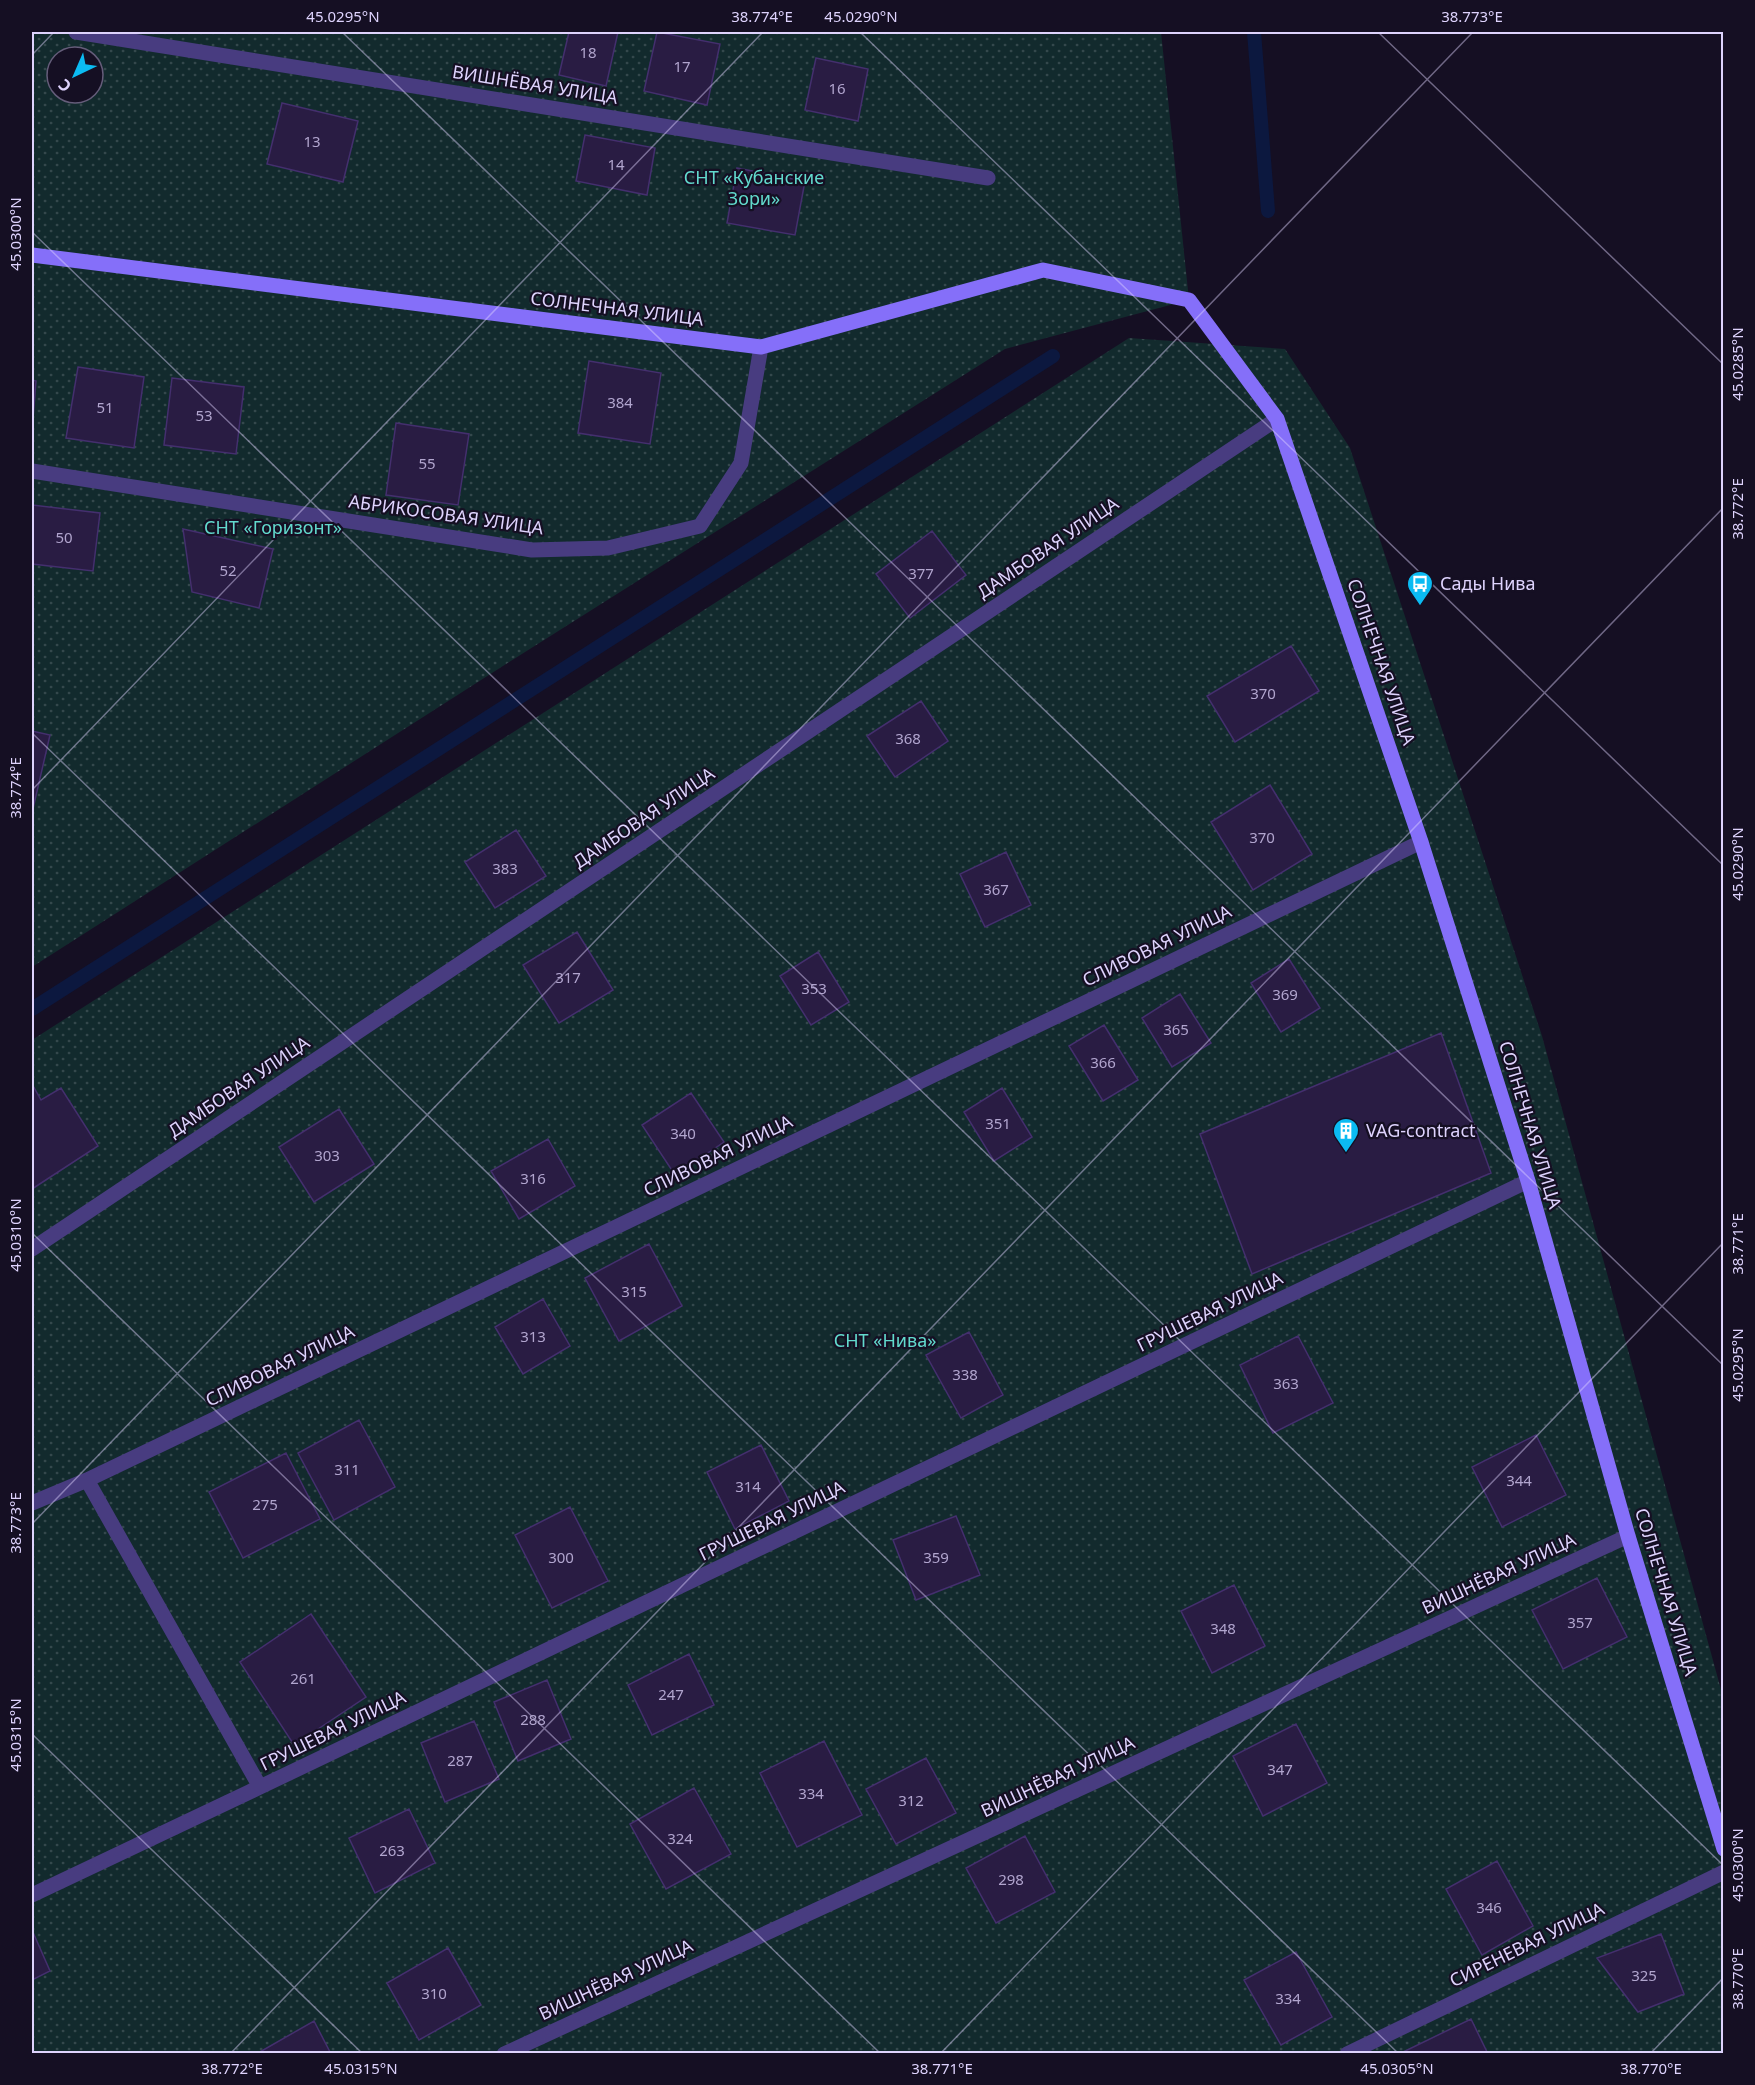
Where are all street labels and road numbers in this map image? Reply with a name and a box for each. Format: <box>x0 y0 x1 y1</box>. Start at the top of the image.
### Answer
street label: ВИШНЁВАЯ УЛИЦА <box>451 59 620 109</box>
street label: СОЛНЕЧНАЯ УЛИЦА <box>529 285 706 331</box>
street label: АБРИКОСОВАЯ УЛИЦА <box>347 488 545 540</box>
street label: ДАМБОВАЯ УЛИЦА <box>972 491 1123 603</box>
street label: СОЛНЕЧНАЯ УЛИЦА <box>1342 575 1422 748</box>
street label: ДАМБОВАЯ УЛИЦА <box>568 761 719 873</box>
street label: СЛИВОВАЯ УЛИЦА <box>1078 898 1235 992</box>
street label: ДАМБОВАЯ УЛИЦА <box>163 1030 314 1142</box>
street label: СОЛНЕЧНАЯ УЛИЦА <box>1494 1038 1568 1212</box>
street label: СЛИВОВАЯ УЛИЦА <box>639 1108 796 1202</box>
street label: ГРУШЕВАЯ УЛИЦА <box>1133 1265 1287 1357</box>
street label: СЛИВОВАЯ УЛИЦА <box>201 1318 358 1412</box>
street label: ГРУШЕВАЯ УЛИЦА <box>695 1474 849 1566</box>
street label: СОЛНЕЧНАЯ УЛИЦА <box>1630 1505 1704 1679</box>
street label: ВИШНЁВАЯ УЛИЦА <box>1418 1527 1580 1619</box>
street label: ГРУШЕВАЯ УЛИЦА <box>256 1684 410 1776</box>
street label: ВИШНЁВАЯ УЛИЦА <box>977 1730 1139 1822</box>
street label: СИРЕНЕВАЯ УЛИЦА <box>1445 1896 1608 1992</box>
street label: ВИШНЁВАЯ УЛИЦА <box>535 1933 697 2025</box>

